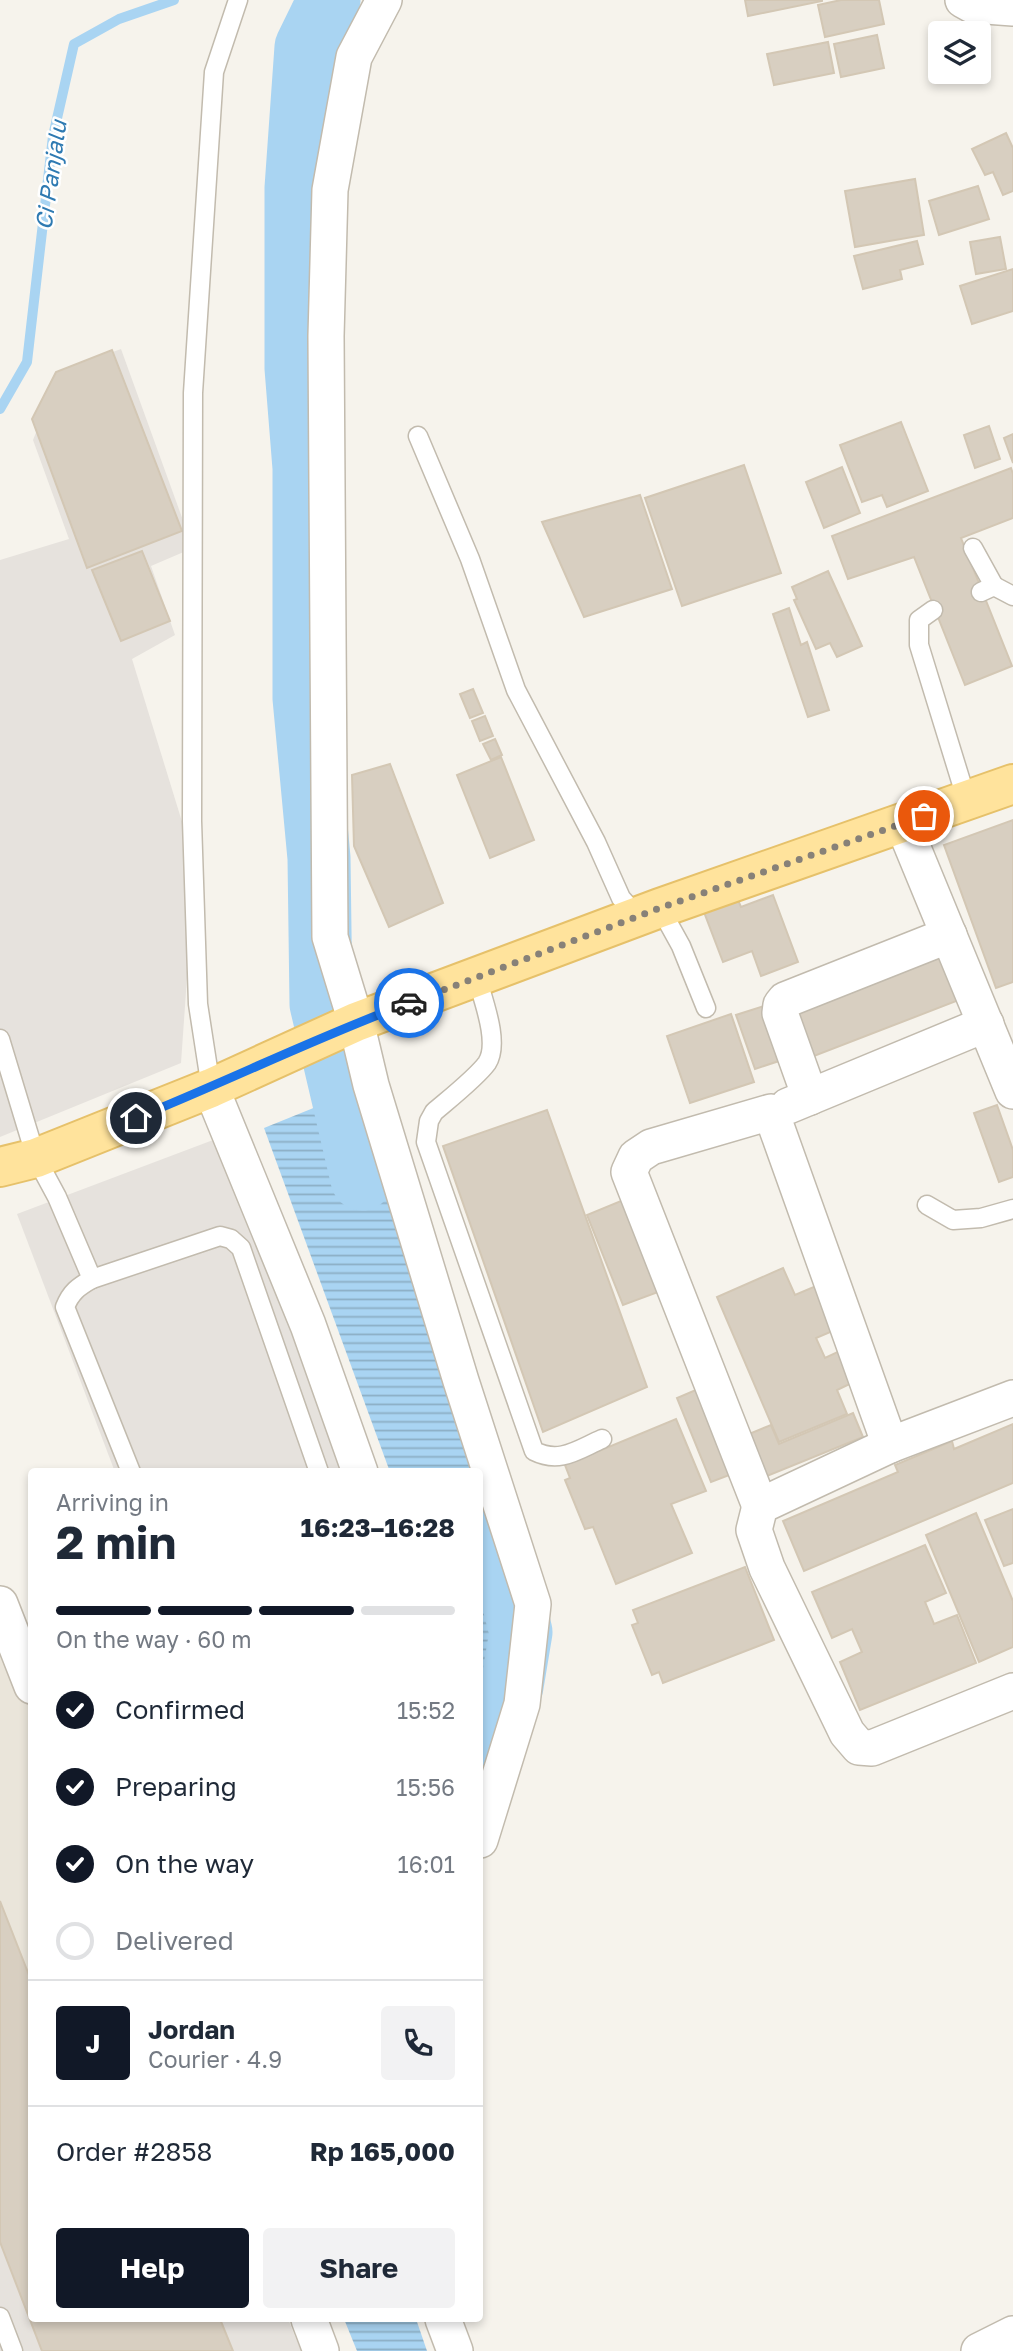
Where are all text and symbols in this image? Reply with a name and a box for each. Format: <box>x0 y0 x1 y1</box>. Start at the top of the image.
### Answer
map controls <box>928 21 991 84</box>
button: layers <box>928 21 991 84</box>
water label: Ci Panjalu <box>28 117 72 231</box>
pin <box>894 786 954 846</box>
icon: bag <box>905 797 943 835</box>
courier <box>374 968 444 1038</box>
icon: car <box>390 984 428 1022</box>
pin <box>106 1088 166 1148</box>
icon: home <box>117 1099 155 1137</box>
text: Arriving in <box>56 1488 169 1516</box>
text: 16:23–16:28 <box>301 1512 455 1543</box>
text: 2 min <box>56 1514 176 1569</box>
text: On the way · 60 m <box>56 1625 252 1653</box>
icon: check <box>56 1691 94 1729</box>
text: Confirmed <box>115 1694 245 1725</box>
text: 15:52 <box>397 1696 455 1724</box>
icon: check <box>56 1768 94 1806</box>
text: Preparing <box>115 1771 237 1802</box>
text: 15:56 <box>396 1773 455 1801</box>
icon: check <box>56 1845 94 1883</box>
text: On the way <box>115 1848 254 1879</box>
text: 16:01 <box>398 1850 455 1878</box>
text: Delivered <box>115 1925 234 1956</box>
button: phone <box>381 2006 455 2080</box>
text: Jordan <box>148 2014 235 2045</box>
text: J <box>86 2028 100 2059</box>
text: Courier · 4.9 <box>148 2045 282 2073</box>
text: Order #2858 <box>56 2136 212 2167</box>
text: Rp 165,000 <box>310 2136 455 2167</box>
button: Help <box>56 2228 249 2308</box>
button: Share <box>263 2228 455 2308</box>

